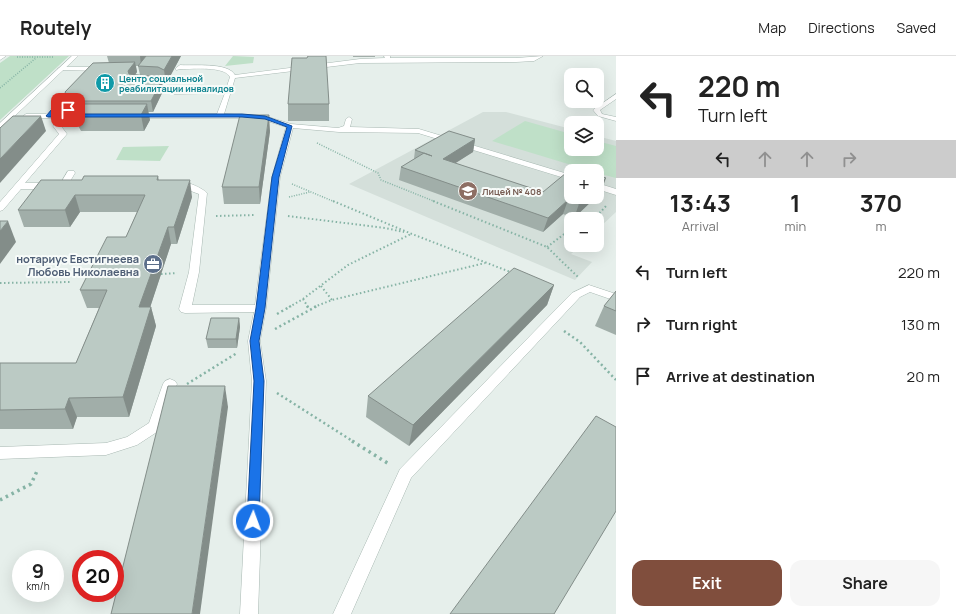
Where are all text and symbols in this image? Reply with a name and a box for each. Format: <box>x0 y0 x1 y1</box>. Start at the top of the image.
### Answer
text: Routely <box>20 15 91 41</box>
text: Map <box>758 18 786 37</box>
text: Directions <box>808 18 875 37</box>
text: Saved <box>897 18 936 37</box>
text: 220 m <box>698 67 781 105</box>
map controls <box>564 68 604 252</box>
button: search <box>564 68 604 108</box>
building icon: Центр социальной реабилитации инвалидов <box>94 72 116 94</box>
place label: Центр социальной реабилитации инвалидов <box>119 72 234 95</box>
icon: left <box>632 72 684 124</box>
pin <box>51 93 85 127</box>
icon: arrive <box>57 99 79 121</box>
text: Turn left <box>698 103 768 127</box>
button: layers <box>564 116 604 156</box>
icon: left <box>712 148 734 170</box>
icon: ahead <box>754 148 776 170</box>
icon: ahead <box>796 148 818 170</box>
icon: right <box>838 148 860 170</box>
button: + <box>564 164 604 204</box>
school or university icon: Лицей № 408 <box>457 180 479 202</box>
place label: Лицей № 408 <box>482 185 541 198</box>
text: 13:43 <box>670 186 731 219</box>
text: 1 <box>790 186 801 219</box>
text: 370 <box>860 186 902 219</box>
button: − <box>564 212 604 252</box>
text: Arrival <box>682 217 719 235</box>
text: min <box>784 217 806 235</box>
text: m <box>876 217 887 235</box>
place label: нотариус Евстигнеева Любовь Николаевна <box>16 251 139 279</box>
office icon: нотариус Евстигнеева Любовь Николаевна <box>142 253 164 275</box>
icon: left <box>632 261 654 283</box>
text: Turn left <box>666 262 728 283</box>
text: 220 m <box>898 262 940 283</box>
icon: right <box>632 313 654 335</box>
text: Turn right <box>666 314 737 335</box>
text: 130 m <box>901 314 940 335</box>
icon: arrive <box>632 365 654 387</box>
text: Arrive at destination <box>666 366 815 387</box>
text: 20 m <box>907 366 940 387</box>
position arrow <box>232 500 274 542</box>
speed limit sign: 20 <box>72 550 124 602</box>
text: 9 <box>32 557 44 584</box>
button: Exit <box>632 560 782 606</box>
button: Share <box>790 560 940 606</box>
text: km/h <box>26 579 50 593</box>

